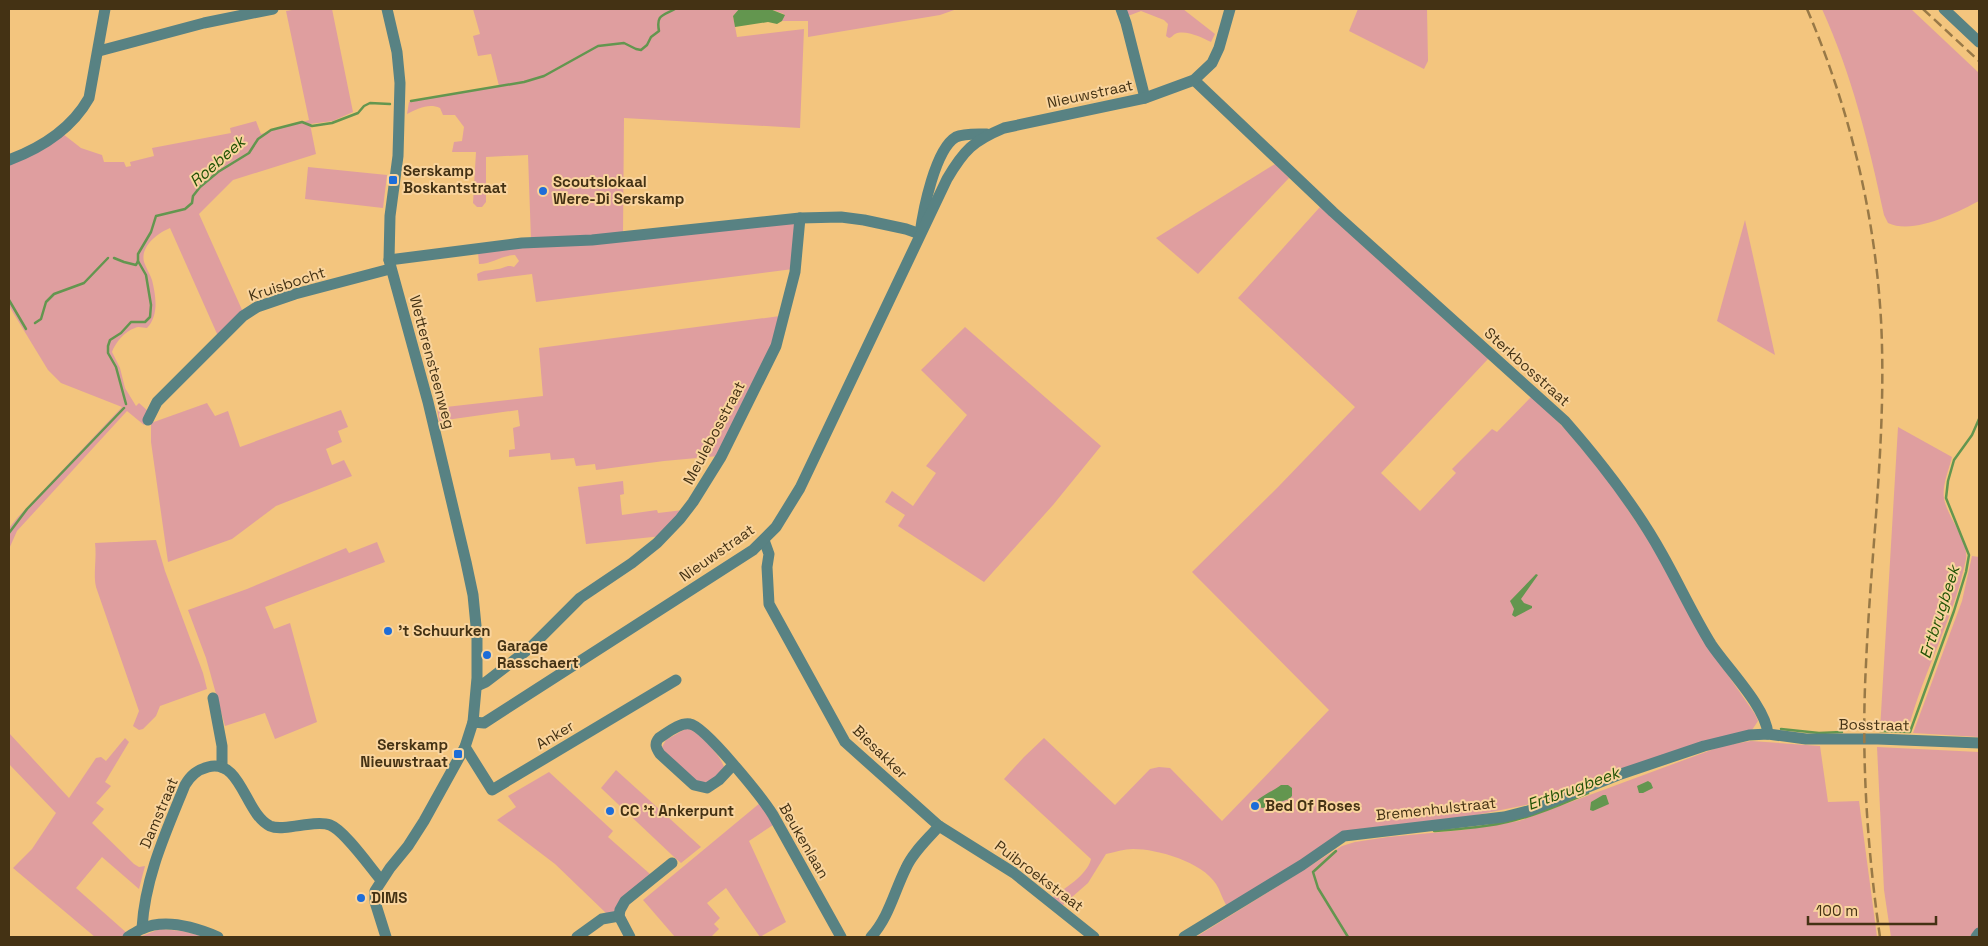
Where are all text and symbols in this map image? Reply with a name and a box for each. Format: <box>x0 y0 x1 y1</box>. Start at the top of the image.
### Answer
street label: Nieuwstraat <box>1045 75 1135 112</box>
water label: Roebeek <box>185 130 251 191</box>
place label: Serskamp Boskantstraat <box>403 161 507 197</box>
place label: Scoutslokaal Were-Di Serskamp <box>553 172 684 208</box>
marker: Serskamp Boskantstraat <box>387 174 399 186</box>
marker: Scoutslokaal Were-Di Serskamp <box>537 185 549 197</box>
street label: Kruisbocht <box>246 262 328 305</box>
street label: Wetterensteenweg <box>406 293 459 431</box>
street label: Sterkbosstraat <box>1480 323 1574 410</box>
street label: Meulebosstraat <box>678 378 749 488</box>
street label: Nieuwstraat <box>675 520 758 585</box>
water label: Ertbrugbeek <box>1915 561 1965 661</box>
place label: 't Schuurken <box>398 621 491 640</box>
marker: 't Schuurken <box>382 625 394 637</box>
place label: Garage Rasschaert <box>497 636 579 672</box>
marker: Garage Rasschaert <box>481 649 493 661</box>
street label: Bosstraat <box>1838 714 1910 735</box>
street label: Anker <box>532 716 577 753</box>
street label: Biesakker <box>849 721 912 783</box>
place label: Serskamp Nieuwstraat <box>360 735 448 771</box>
marker: Serskamp Nieuwstraat <box>452 748 464 760</box>
water label: Ertbrugbeek <box>1524 761 1624 815</box>
street label: Damstraat <box>135 774 182 851</box>
street label: Bremenhulstraat <box>1375 793 1497 824</box>
place label: Bed Of Roses <box>1265 796 1361 815</box>
street label: Beukenlaan <box>775 800 834 882</box>
marker: Bed Of Roses <box>1249 800 1261 812</box>
place label: CC 't Ankerpunt <box>620 801 734 820</box>
marker: CC 't Ankerpunt <box>604 805 616 817</box>
street label: Puibroekstraat <box>991 836 1088 915</box>
place label: DIMS <box>371 888 407 907</box>
marker: DIMS <box>355 892 367 904</box>
scale bar <box>1808 894 1936 926</box>
text: 100 m <box>1816 901 1858 920</box>

